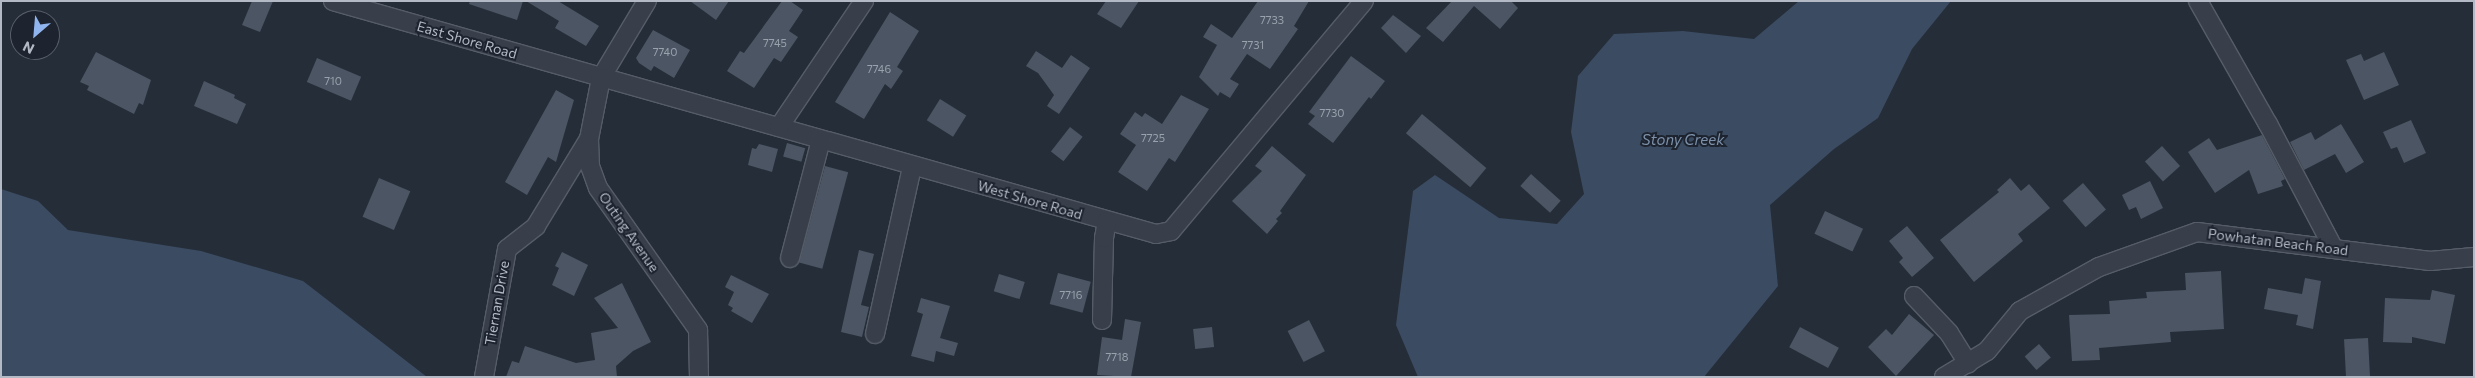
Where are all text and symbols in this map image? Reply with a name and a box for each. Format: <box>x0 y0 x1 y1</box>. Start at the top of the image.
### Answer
north arrow <box>10 10 60 60</box>
house number: 7733 <box>1260 13 1284 27</box>
street label: East Shore Road <box>415 18 519 62</box>
house number: 7745 <box>763 36 787 50</box>
text: N <box>20 38 37 58</box>
house number: 7731 <box>1242 38 1264 52</box>
house number: 7740 <box>653 45 677 59</box>
house number: 7746 <box>867 62 891 76</box>
house number: 710 <box>324 74 342 88</box>
house number: 7730 <box>1319 106 1345 120</box>
house number: 7725 <box>1141 131 1165 145</box>
water label: Stony Creek <box>1642 131 1724 149</box>
street label: West Shore Road <box>976 177 1084 223</box>
street label: Outing Avenue <box>595 189 663 275</box>
street label: Powhatan Beach Road <box>2207 225 2349 259</box>
street label: Tiernan Drive <box>481 259 513 347</box>
house number: 7716 <box>1060 288 1082 302</box>
house number: 7718 <box>1106 350 1128 364</box>

